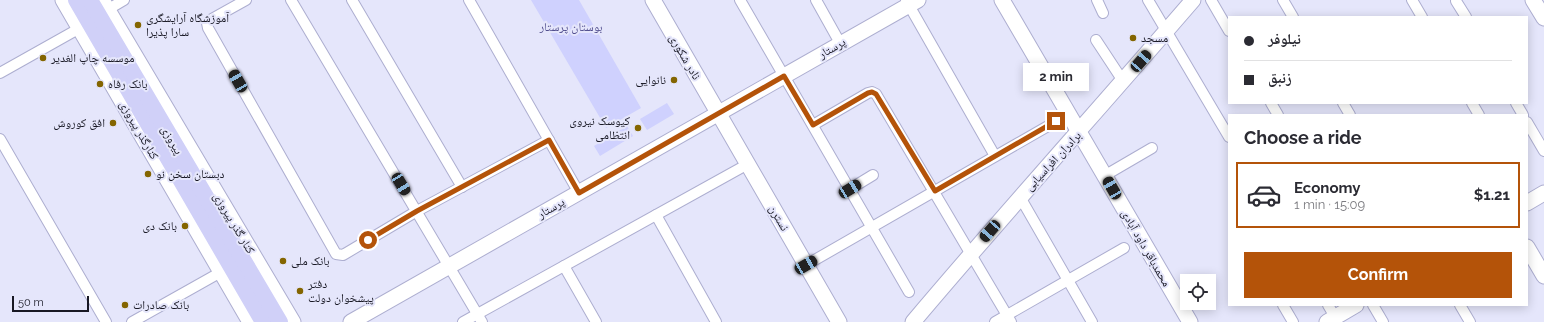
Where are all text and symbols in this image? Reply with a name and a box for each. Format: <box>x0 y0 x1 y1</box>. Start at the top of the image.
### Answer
place label: آموزشگاه آرایشگری سارا پذیرا <box>146 11 230 39</box>
marker: آموزشگاه آرایشگری سارا پذیرا <box>133 20 143 30</box>
park label: بوستان پرستار <box>538 20 603 34</box>
text: نیلوفر <box>1268 30 1301 48</box>
place label: مسجد <box>1141 31 1168 45</box>
street label: نادر شکوری <box>666 32 704 82</box>
marker: مسجد <box>1128 33 1138 43</box>
street label: پرستار <box>815 34 848 62</box>
car <box>1129 48 1153 74</box>
place label: موسسه چاپ الغدیر <box>50 51 134 65</box>
marker: موسسه چاپ الغدیر <box>38 53 48 63</box>
callout: 2 min <box>1023 63 1089 91</box>
car <box>227 68 249 94</box>
text: 2 min <box>1039 69 1073 84</box>
text: زنبق <box>1268 69 1292 87</box>
place label: نانوایی <box>636 73 666 87</box>
marker: نانوایی <box>669 75 679 85</box>
place label: بانک رفاه <box>108 77 148 91</box>
marker: بانک رفاه <box>95 79 105 89</box>
street label: کنارگذر پیروزی <box>116 98 161 162</box>
route end <box>1047 112 1065 130</box>
place label: کیوسک نیروی انتظامی <box>569 114 630 142</box>
place label: افق کوروش <box>53 116 105 130</box>
marker: افق کوروش <box>108 118 118 128</box>
street label: پیروزی <box>158 123 186 157</box>
marker: کیوسک نیروی انتظامی <box>633 123 643 133</box>
text: Choose a ride <box>1244 127 1362 148</box>
street label: برادران افراسیابی <box>1022 128 1084 194</box>
place label: دبستان سخن نو <box>156 167 225 181</box>
marker: دبستان سخن نو <box>143 169 153 179</box>
car <box>390 171 412 197</box>
car <box>1101 175 1123 201</box>
icon: car <box>1246 177 1282 213</box>
car <box>837 178 863 200</box>
text: Economy <box>1294 179 1361 197</box>
text: $1.21 <box>1474 186 1510 204</box>
street label: کنار گذر پیروزی <box>210 190 258 256</box>
street label: پرستار <box>534 194 567 222</box>
text: 1 min · 15:09 <box>1294 197 1365 212</box>
street label: نسترن <box>766 203 792 233</box>
street label: محمدباقر داود آبادی <box>1118 207 1174 289</box>
car <box>978 218 1002 244</box>
place label: بانک دی <box>143 219 177 233</box>
marker: بانک دی <box>180 221 190 231</box>
route start <box>359 231 377 249</box>
button: Confirm <box>1244 252 1512 298</box>
place label: بانک ملی <box>291 254 330 268</box>
car <box>793 254 819 276</box>
marker: بانک ملی <box>278 256 288 266</box>
map controls <box>1180 274 1216 310</box>
button: locate <box>1180 274 1216 310</box>
place label: دفتر پیشخوان دولت <box>307 277 374 305</box>
marker: دفتر پیشخوان دولت <box>295 286 305 296</box>
scale bar <box>12 294 89 313</box>
text: 50 m <box>18 296 44 309</box>
place label: بانک صادرات <box>133 298 189 312</box>
marker: بانک صادرات <box>120 300 130 310</box>

